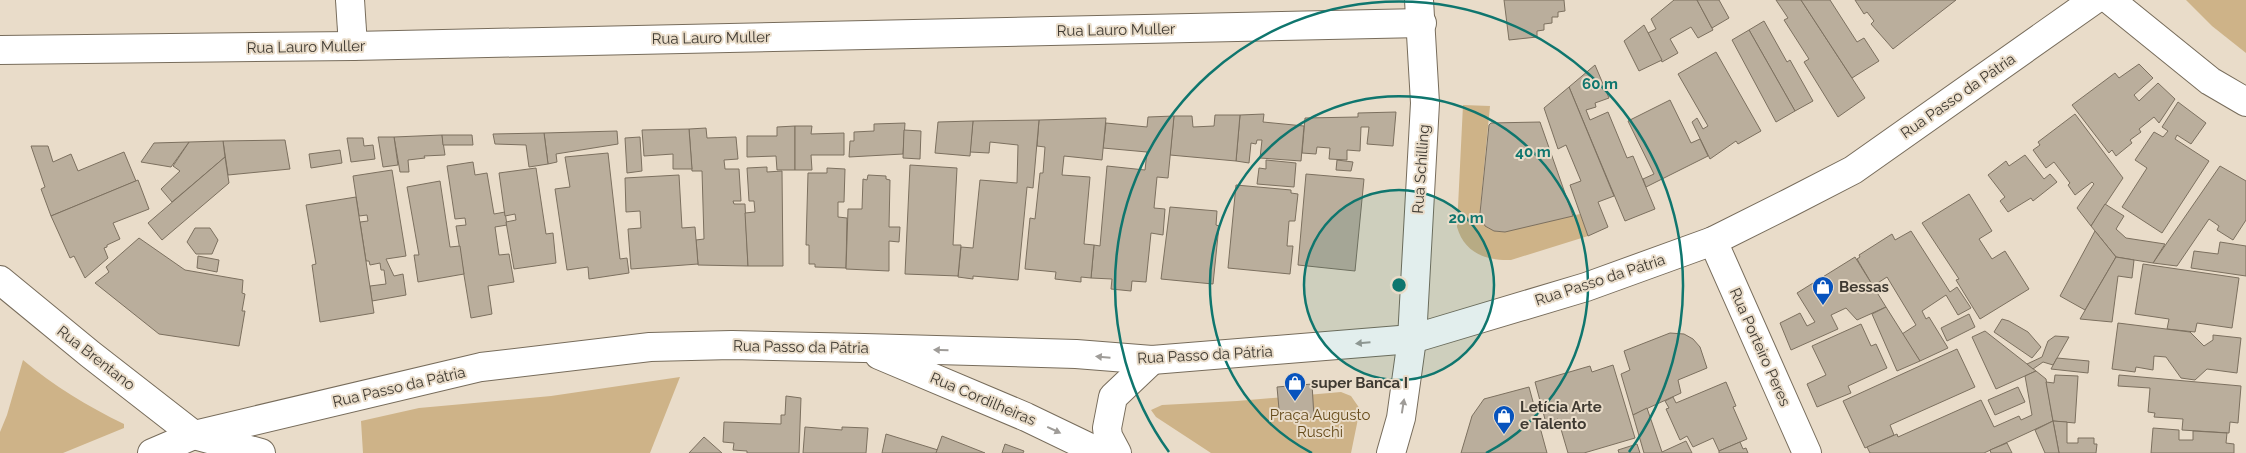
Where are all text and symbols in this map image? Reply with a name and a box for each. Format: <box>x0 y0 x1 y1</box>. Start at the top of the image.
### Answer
street label: Rua Lauro Muller <box>1057 20 1176 40</box>
street label: Rua Lauro Muller <box>652 28 771 48</box>
street label: Rua Lauro Muller <box>247 37 366 57</box>
street label: Rua Passo da Pátria <box>1897 50 2019 142</box>
text: 60 m <box>1582 75 1618 93</box>
street label: Rua Schilling <box>1409 124 1433 214</box>
text: 40 m <box>1515 143 1551 161</box>
text: 20 m <box>1448 209 1484 227</box>
street label: Rua Passo da Pátria <box>1533 250 1667 310</box>
shop icon: Bessas <box>1811 275 1835 306</box>
centre of rings <box>1390 276 1408 294</box>
place label: Bessas <box>1839 278 1889 296</box>
street label: Rua Porteiro Peres <box>1726 285 1794 409</box>
street label: Rua Brentano <box>53 322 139 394</box>
street label: Rua Passo da Pátria <box>733 337 869 357</box>
one-way arrow <box>1355 339 1371 347</box>
street label: Rua Passo da Pátria <box>1137 342 1273 368</box>
one-way arrow <box>932 346 948 354</box>
one-way arrow <box>1095 352 1111 360</box>
street label: Rua Passo da Pátria <box>331 363 467 411</box>
street label: Rua Cordilheiras <box>927 369 1039 429</box>
shop icon: super Banca I <box>1283 371 1307 402</box>
place label: super Banca I <box>1311 374 1408 392</box>
one-way arrow <box>1399 397 1407 413</box>
place label: Letícia Arte e Talento <box>1520 398 1602 433</box>
shop icon: Letícia Arte e Talento <box>1492 404 1516 435</box>
park label: Praça Augusto Ruschi <box>1270 406 1370 441</box>
one-way arrow <box>1046 426 1061 434</box>

